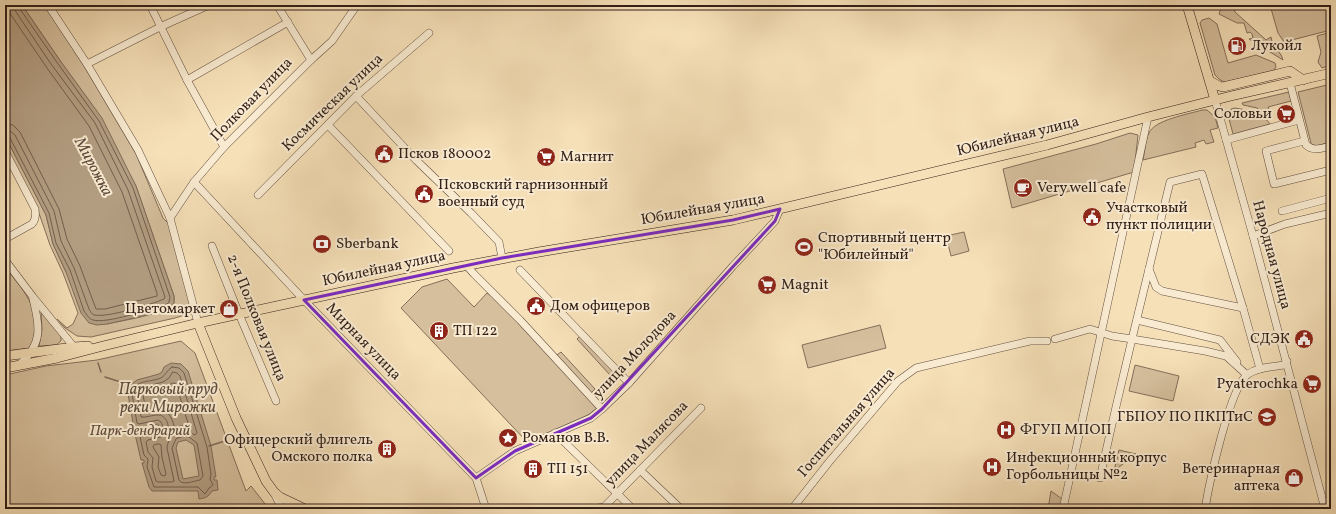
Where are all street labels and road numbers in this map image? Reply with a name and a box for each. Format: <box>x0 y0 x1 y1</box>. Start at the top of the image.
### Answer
street label: Космическая улица <box>278 49 388 157</box>
street label: Полковая улица <box>206 53 298 147</box>
street label: Юбилейная улица <box>955 112 1081 162</box>
street label: Юбилейная улица <box>639 189 767 231</box>
street label: Народная улица <box>1246 198 1296 312</box>
street label: Юбилейная улица <box>320 246 448 292</box>
street label: 2-я Полковая улица <box>221 251 291 385</box>
street label: Мирная улица <box>321 299 405 385</box>
street label: улица Молодова <box>588 306 682 404</box>
street label: Госпитальная улица <box>793 364 901 482</box>
street label: улица Малясова <box>601 396 693 492</box>

